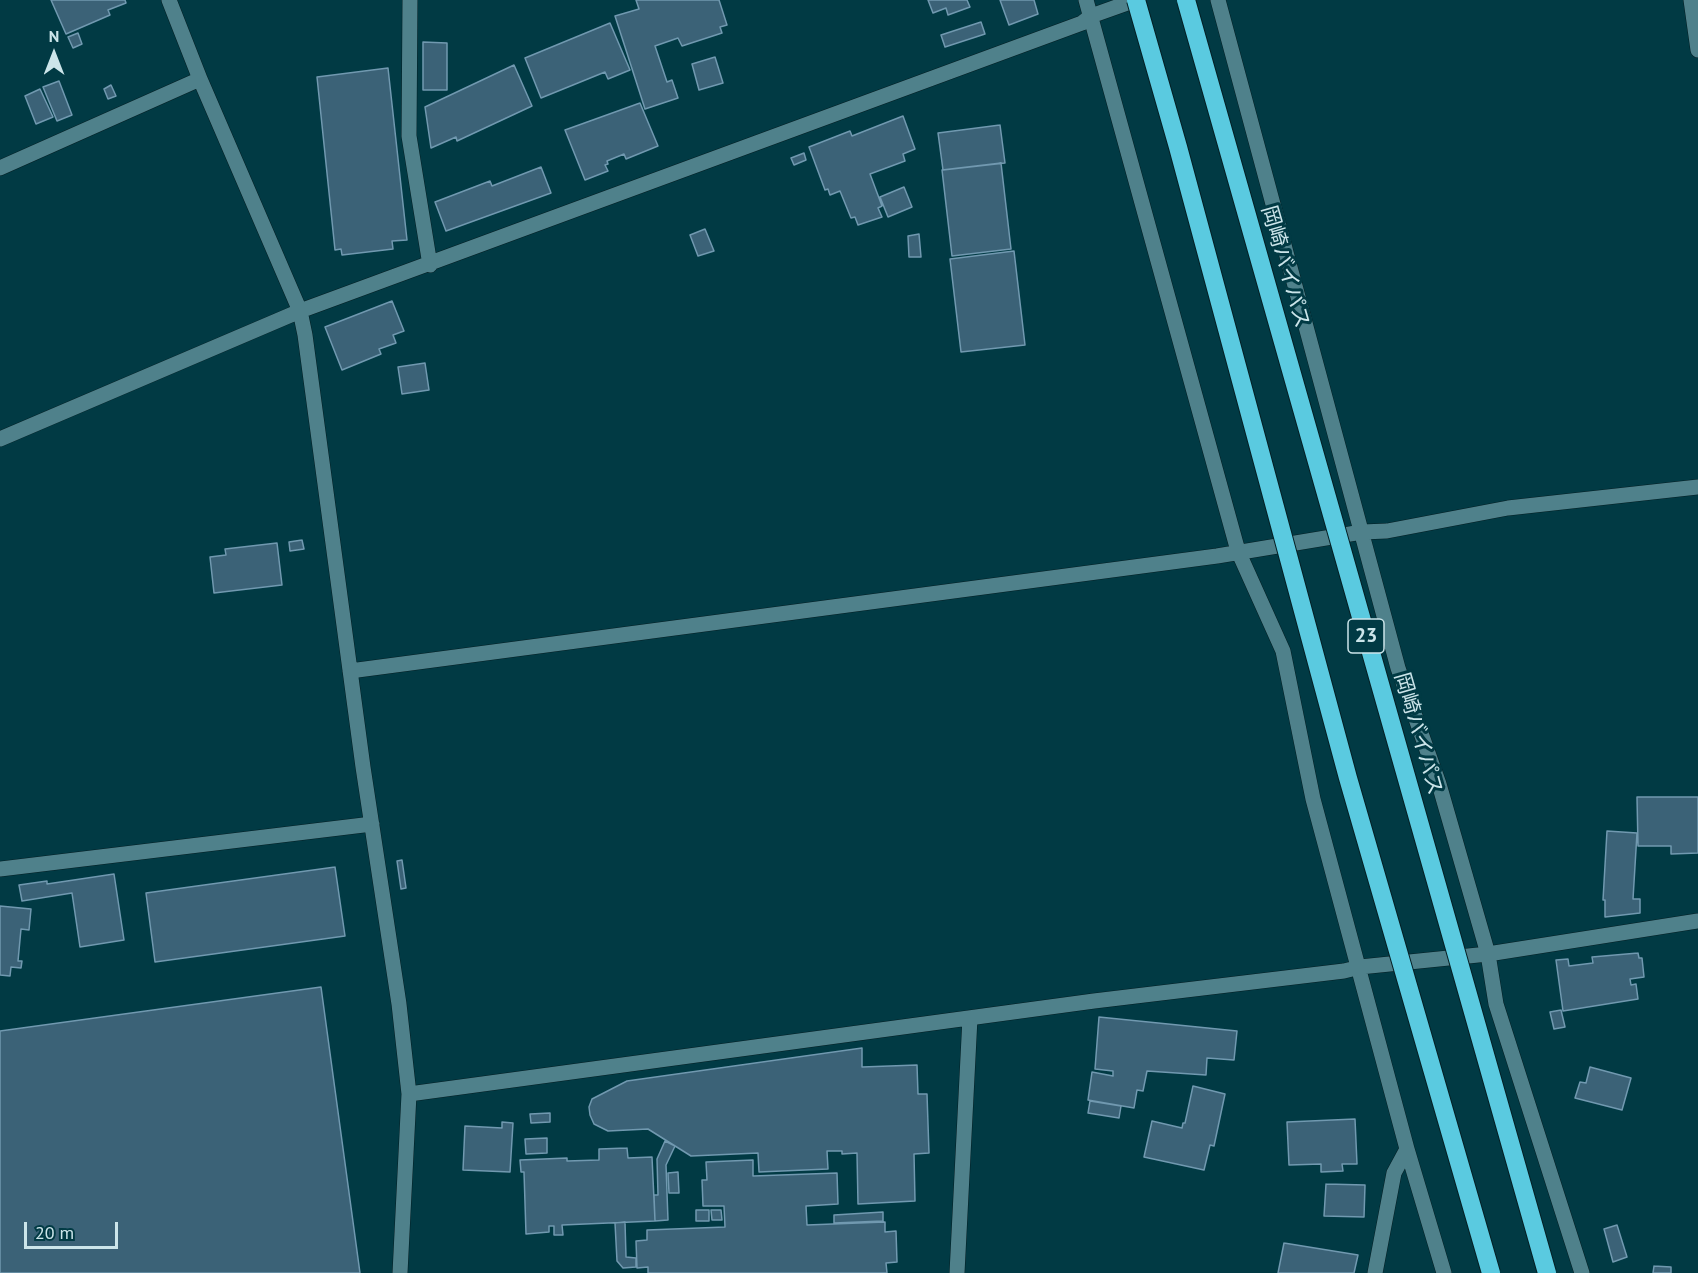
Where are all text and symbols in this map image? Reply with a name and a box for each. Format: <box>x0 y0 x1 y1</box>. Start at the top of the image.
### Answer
north arrow <box>24 24 84 84</box>
text: N <box>49 26 59 46</box>
street label: 岡崎バイパス <box>1256 203 1314 331</box>
road number: 23 <box>1348 619 1384 653</box>
street label: 岡崎バイパス <box>1389 670 1447 798</box>
scale bar <box>27 1210 122 1248</box>
text: 20 m <box>35 1221 74 1244</box>

